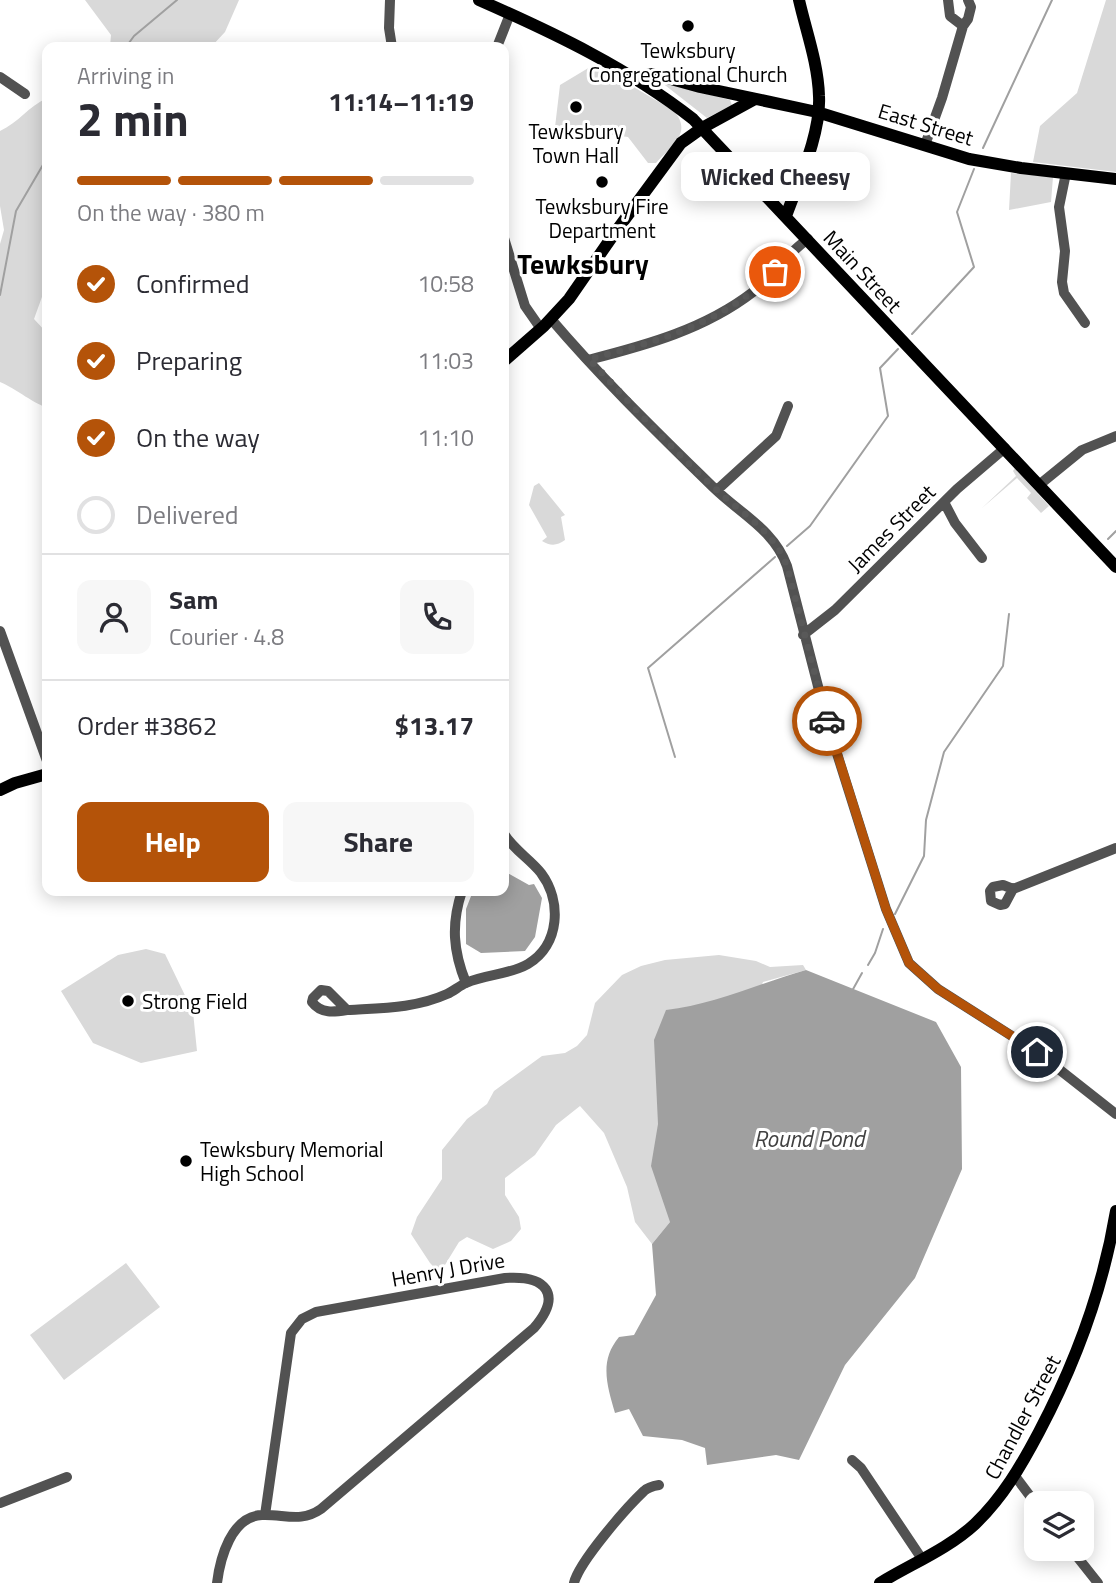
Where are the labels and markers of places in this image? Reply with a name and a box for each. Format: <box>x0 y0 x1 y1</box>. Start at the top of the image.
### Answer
marker: Tewksbury Congregational Church <box>680 18 696 34</box>
place label: Tewksbury Congregational Church <box>588 34 788 90</box>
marker: Tewksbury Town Hall <box>568 99 584 115</box>
place label: Tewksbury Town Hall <box>528 115 624 171</box>
callout: Wicked Cheesy <box>680 153 870 202</box>
marker: Tewksbury Fire Department <box>594 174 610 190</box>
place label: Tewksbury Fire Department <box>536 190 669 246</box>
pin <box>745 242 805 302</box>
place label: Strong Field <box>142 985 248 1017</box>
marker: Strong Field <box>120 993 136 1009</box>
pin <box>1007 1022 1067 1082</box>
place label: Tewksbury Memorial High School <box>200 1133 384 1189</box>
marker: Tewksbury Memorial High School <box>178 1153 194 1169</box>

